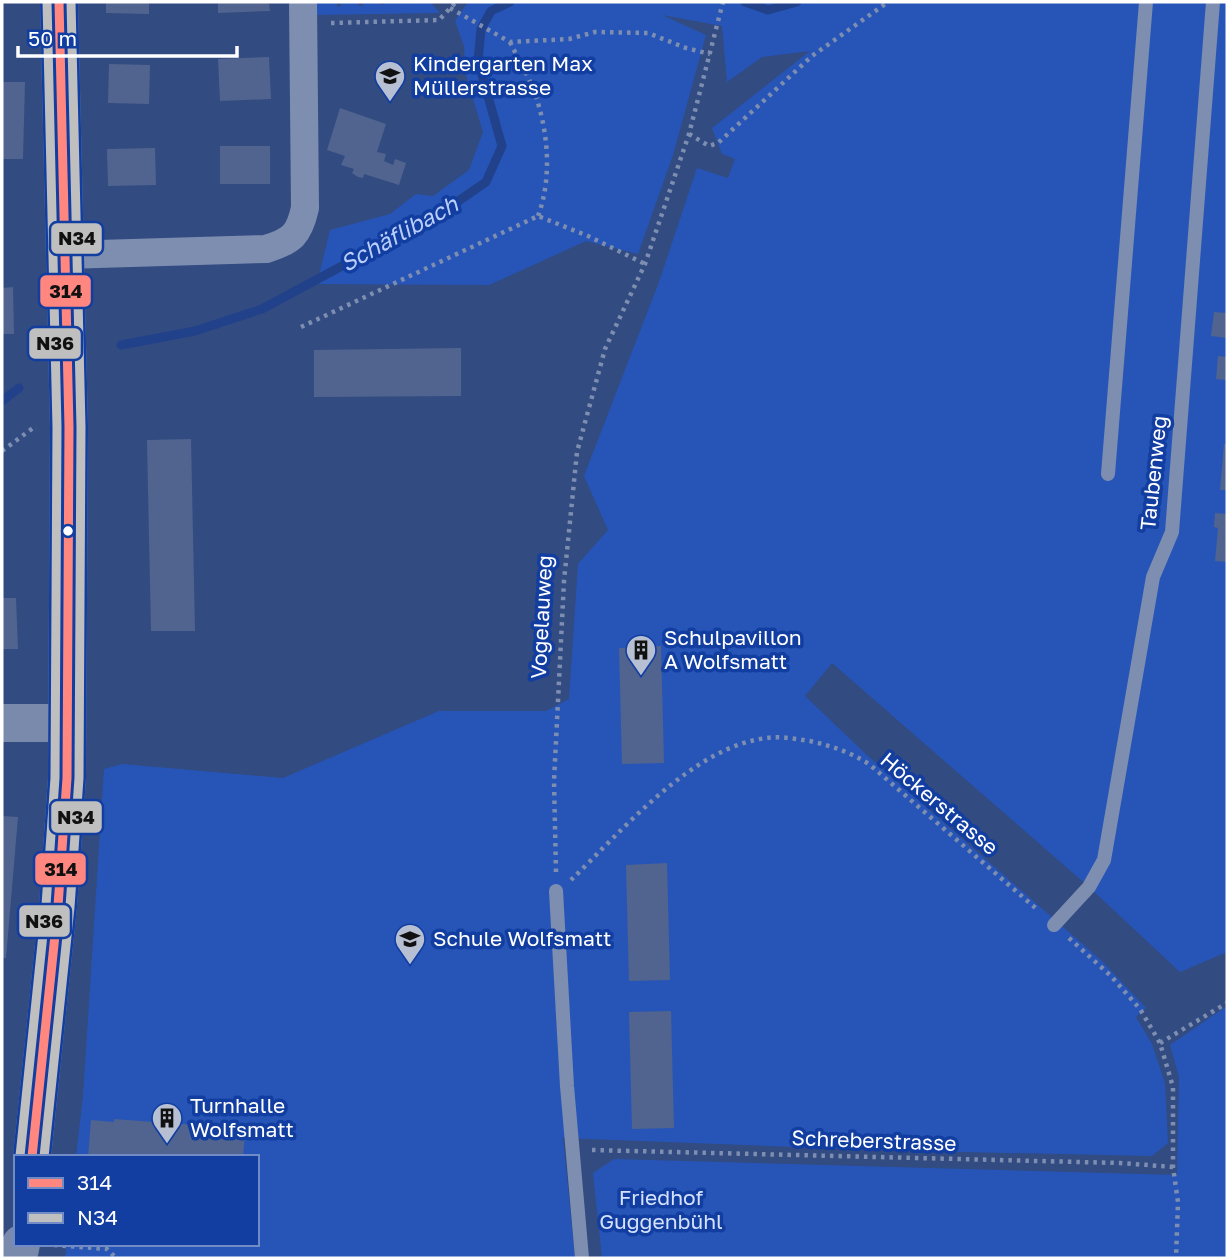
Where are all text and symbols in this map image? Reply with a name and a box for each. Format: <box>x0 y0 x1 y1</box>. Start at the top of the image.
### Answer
scale bar <box>18 14 236 58</box>
text: 50 m <box>28 25 77 51</box>
place label: Kindergarten Max Müllerstrasse <box>413 50 593 100</box>
school or university icon: Kindergarten Max Müllerstrasse <box>373 59 407 103</box>
water label: Schäflibach <box>335 189 463 277</box>
line badge: N34 <box>50 222 103 255</box>
text: N34 <box>58 226 96 249</box>
line badge: 314 <box>39 274 92 308</box>
text: 314 <box>49 279 83 302</box>
line badge: N36 <box>28 327 82 360</box>
text: N36 <box>36 331 74 354</box>
street label: Taubenweg <box>1134 414 1172 532</box>
unlabelled marker <box>61 524 75 538</box>
street label: Vogelauweg <box>525 555 557 679</box>
place label: Schulpavillon A Wolfsmatt <box>664 624 802 674</box>
building icon: Schulpavillon A Wolfsmatt <box>624 633 658 677</box>
street label: Höckerstrasse <box>876 746 1004 860</box>
line badge: N34 <box>50 800 103 834</box>
text: N34 <box>57 805 95 828</box>
line badge: 314 <box>34 852 87 886</box>
text: 314 <box>44 857 78 880</box>
line badge: N36 <box>18 904 71 938</box>
text: N36 <box>25 909 63 932</box>
school or university icon: Schule Wolfsmatt <box>393 922 427 966</box>
place label: Schule Wolfsmatt <box>433 925 611 951</box>
place label: Turnhalle Wolfsmatt <box>190 1092 294 1142</box>
building icon: Turnhalle Wolfsmatt <box>150 1101 184 1145</box>
street label: Schreberstrasse <box>791 1124 957 1156</box>
legend <box>14 1155 259 1246</box>
text: 314 <box>77 1169 112 1195</box>
park label: Friedhof Guggenbühl <box>599 1184 723 1234</box>
text: N34 <box>77 1204 118 1230</box>

